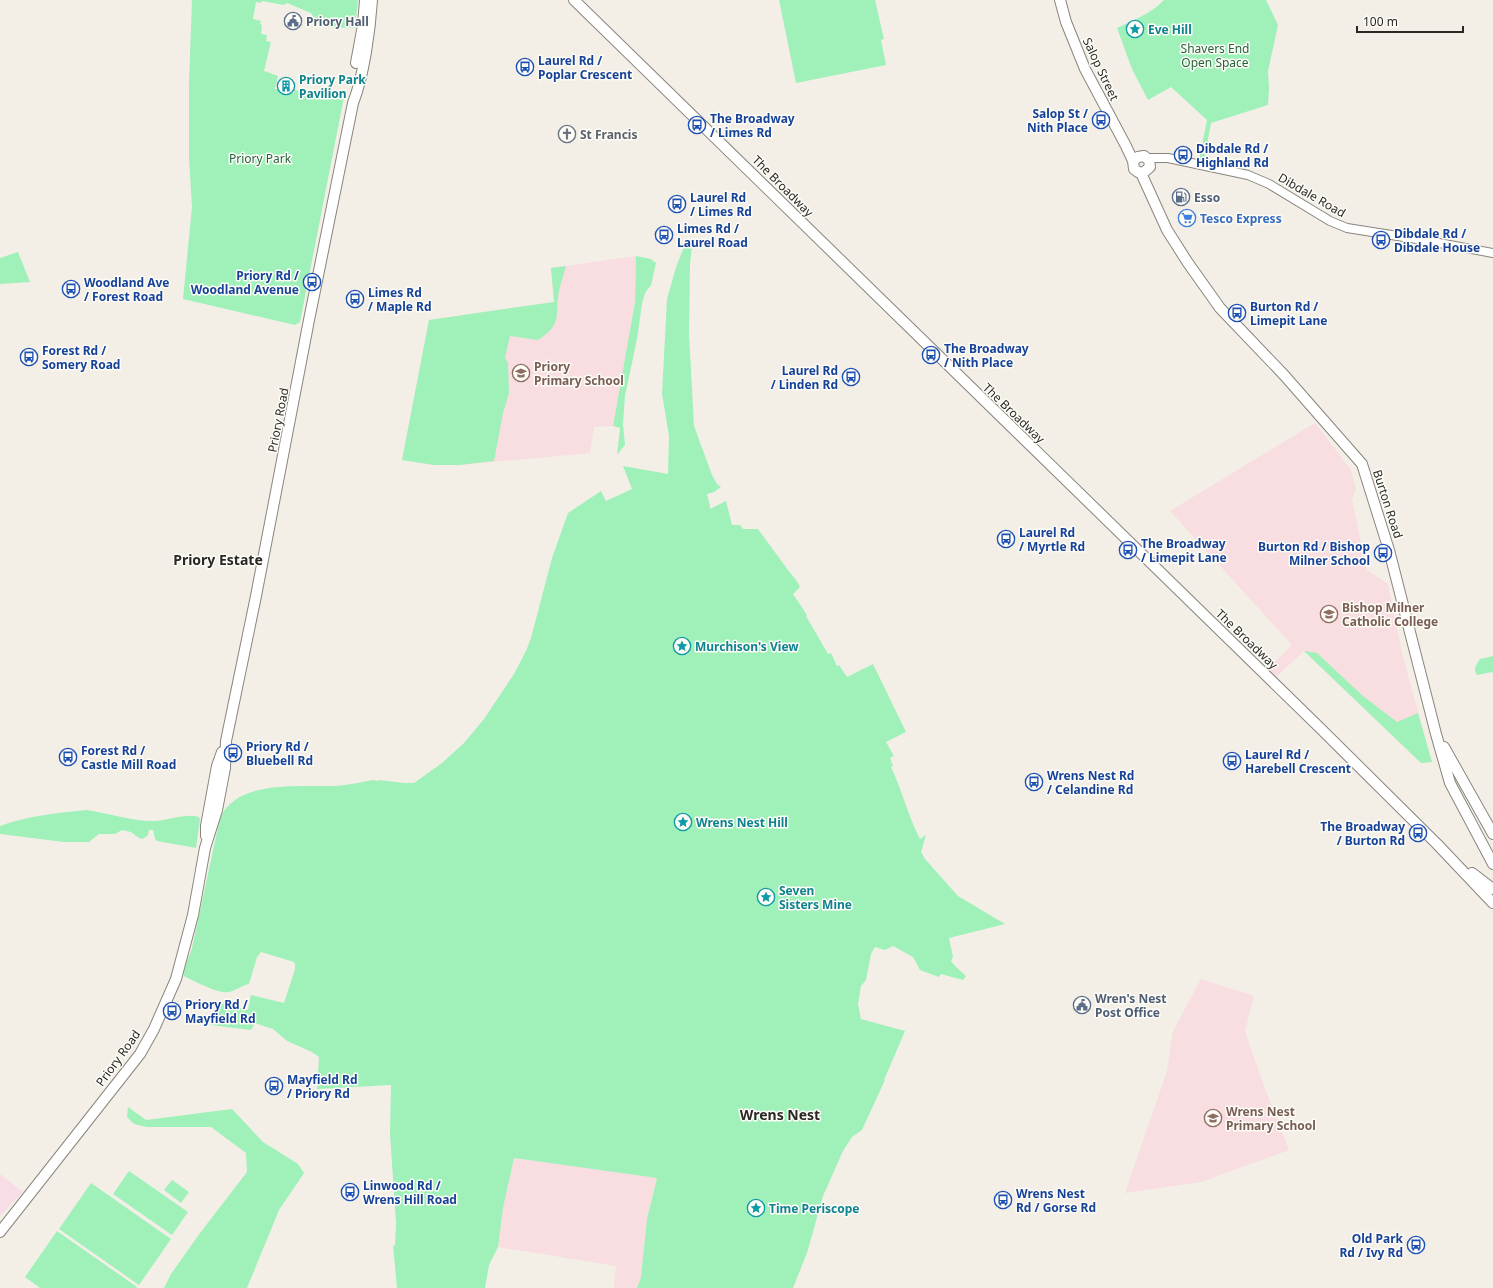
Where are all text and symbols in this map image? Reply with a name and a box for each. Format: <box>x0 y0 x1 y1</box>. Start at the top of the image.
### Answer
scale bar <box>1357 8 1463 34</box>
public building icon: Priory Hall <box>283 11 303 31</box>
place label: Priory Hall <box>306 13 369 30</box>
text: 100 m <box>1363 13 1398 30</box>
place icon: Eve Hill <box>1125 19 1145 39</box>
place label: Eve Hill <box>1148 21 1192 38</box>
street label: Salop Street <box>1079 35 1123 104</box>
park label: Shavers End Open Space <box>1181 40 1249 71</box>
place label: Laurel Rd / Poplar Crescent <box>538 52 632 83</box>
bus stop icon: Laurel Rd / Poplar Crescent <box>515 57 535 77</box>
place label: Priory Park Pavilion <box>299 71 366 102</box>
building icon: Priory Park Pavilion <box>276 76 296 96</box>
place label: Salop St / Nith Place <box>1027 105 1088 136</box>
place label: The Broadway / Limes Rd <box>710 110 795 141</box>
bus stop icon: Salop St / Nith Place <box>1091 110 1111 130</box>
bus stop icon: The Broadway / Limes Rd <box>687 115 707 135</box>
church icon: St Francis <box>557 124 577 144</box>
place label: St Francis <box>580 126 637 143</box>
place label: Dibdale Rd / Highland Rd <box>1196 140 1269 171</box>
bus stop icon: Dibdale Rd / Highland Rd <box>1173 145 1193 165</box>
park label: Priory Park <box>229 150 292 167</box>
street label: The Broadway <box>749 152 818 221</box>
street label: Dibdale Road <box>1275 169 1349 221</box>
fuel station icon: Esso <box>1171 187 1191 207</box>
place label: Laurel Rd / Limes Rd <box>690 189 752 220</box>
place label: Esso <box>1194 189 1220 206</box>
bus stop icon: Laurel Rd / Limes Rd <box>667 194 687 214</box>
supermarket icon: Tesco Express <box>1177 208 1197 228</box>
place label: Tesco Express <box>1200 210 1282 227</box>
place label: Limes Rd / Laurel Road <box>677 220 748 251</box>
bus stop icon: Limes Rd / Laurel Road <box>654 225 674 245</box>
place label: Dibdale Rd / Dibdale House <box>1394 225 1480 256</box>
bus stop icon: Dibdale Rd / Dibdale House <box>1371 230 1391 250</box>
place label: Priory Rd / Woodland Avenue <box>191 267 299 298</box>
bus stop icon: Priory Rd / Woodland Avenue <box>302 272 322 292</box>
place label: Woodland Ave / Forest Road <box>84 274 170 305</box>
bus stop icon: Woodland Ave / Forest Road <box>61 279 81 299</box>
place label: Limes Rd / Maple Rd <box>368 284 432 315</box>
bus stop icon: Limes Rd / Maple Rd <box>345 289 365 309</box>
place label: Burton Rd / Limepit Lane <box>1250 298 1328 329</box>
bus stop icon: Burton Rd / Limepit Lane <box>1227 303 1247 323</box>
place label: The Broadway / Nith Place <box>944 340 1029 371</box>
place label: Forest Rd / Somery Road <box>42 342 120 373</box>
bus stop icon: The Broadway / Nith Place <box>921 345 941 365</box>
bus stop icon: Forest Rd / Somery Road <box>19 347 39 367</box>
place label: Priory Primary School <box>534 358 624 389</box>
place label: Laurel Rd / Linden Rd <box>771 362 838 393</box>
school or university icon: Priory Primary School <box>511 363 531 383</box>
bus stop icon: Laurel Rd / Linden Rd <box>841 367 861 387</box>
street label: The Broadway <box>979 379 1049 448</box>
street label: Priory Road <box>263 386 293 454</box>
street label: Burton Road <box>1369 468 1407 540</box>
place label: Laurel Rd / Myrtle Rd <box>1019 524 1085 555</box>
bus stop icon: Laurel Rd / Myrtle Rd <box>996 529 1016 549</box>
place label: The Broadway / Limepit Lane <box>1141 535 1227 566</box>
place label: Burton Rd / Bishop Milner School <box>1258 538 1370 569</box>
bus stop icon: The Broadway / Limepit Lane <box>1118 540 1138 560</box>
bus stop icon: Burton Rd / Bishop Milner School <box>1373 543 1393 563</box>
district label: Priory Estate <box>173 550 263 569</box>
place label: Bishop Milner Catholic College <box>1342 599 1438 630</box>
school or university icon: Bishop Milner Catholic College <box>1319 604 1339 624</box>
street label: The Broadway <box>1212 605 1282 674</box>
place icon: Murchison's View <box>672 636 692 656</box>
place label: Murchison's View <box>695 638 799 655</box>
place label: Priory Rd / Bluebell Rd <box>246 738 313 769</box>
place label: Forest Rd / Castle Mill Road <box>81 742 176 773</box>
bus stop icon: Priory Rd / Bluebell Rd <box>223 743 243 763</box>
place label: Laurel Rd / Harebell Crescent <box>1245 746 1351 777</box>
bus stop icon: Forest Rd / Castle Mill Road <box>58 747 78 767</box>
bus stop icon: Laurel Rd / Harebell Crescent <box>1222 751 1242 771</box>
place label: Wrens Nest Rd / Celandine Rd <box>1047 767 1134 798</box>
bus stop icon: Wrens Nest Rd / Celandine Rd <box>1024 772 1044 792</box>
place icon: Wrens Nest Hill <box>673 812 693 832</box>
place label: Wrens Nest Hill <box>696 814 788 831</box>
place label: The Broadway / Burton Rd <box>1320 818 1405 849</box>
bus stop icon: The Broadway / Burton Rd <box>1408 823 1428 843</box>
place label: Seven Sisters Mine <box>779 882 852 913</box>
place icon: Seven Sisters Mine <box>756 887 776 907</box>
place label: Wren's Nest Post Office <box>1095 990 1167 1021</box>
public building icon: Wren's Nest Post Office <box>1072 995 1092 1015</box>
place label: Priory Rd / Mayfield Rd <box>185 996 255 1027</box>
bus stop icon: Priory Rd / Mayfield Rd <box>162 1001 182 1021</box>
street label: Priory Road <box>92 1026 144 1090</box>
place label: Mayfield Rd / Priory Rd <box>287 1071 357 1102</box>
bus stop icon: Mayfield Rd / Priory Rd <box>264 1076 284 1096</box>
place label: Wrens Nest Primary School <box>1226 1103 1316 1134</box>
district label: Wrens Nest <box>740 1105 820 1124</box>
school or university icon: Wrens Nest Primary School <box>1203 1108 1223 1128</box>
place label: Linwood Rd / Wrens Hill Road <box>363 1177 457 1208</box>
bus stop icon: Linwood Rd / Wrens Hill Road <box>340 1182 360 1202</box>
place label: Wrens Nest Rd / Gorse Rd <box>1016 1185 1096 1216</box>
bus stop icon: Wrens Nest Rd / Gorse Rd <box>993 1190 1013 1210</box>
place icon: Time Periscope <box>746 1198 766 1218</box>
place label: Time Periscope <box>769 1200 860 1217</box>
place label: Old Park Rd / Ivy Rd <box>1339 1230 1404 1261</box>
bus stop icon: Old Park Rd / Ivy Rd <box>1406 1235 1426 1255</box>

